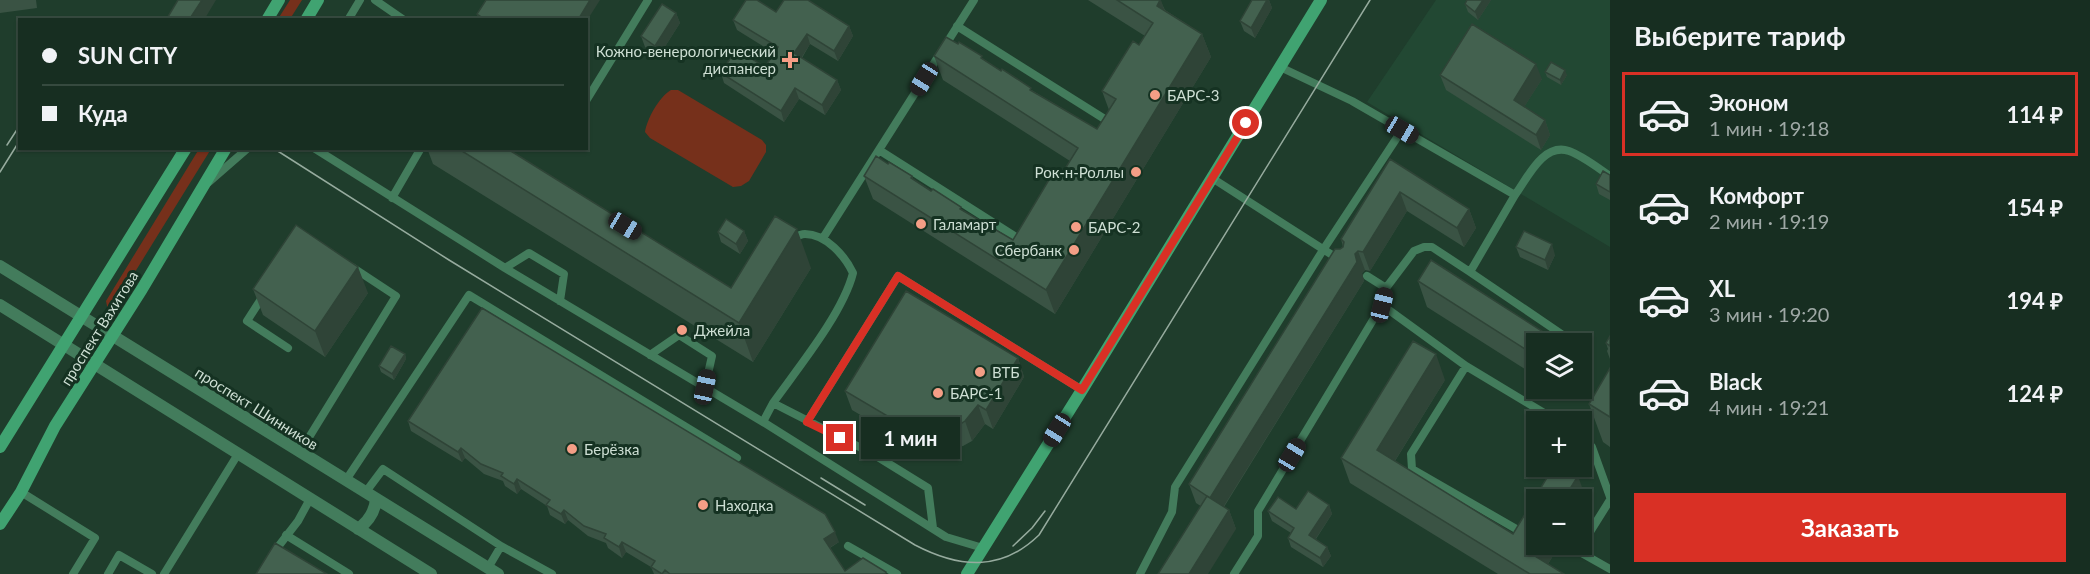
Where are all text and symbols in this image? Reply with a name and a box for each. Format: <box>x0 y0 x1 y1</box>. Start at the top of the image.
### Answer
text: Выберите тариф <box>1634 19 1846 52</box>
text: SUN CITY <box>78 42 177 69</box>
place label: Кожно-венерологический диспансер <box>596 42 776 77</box>
marker: Кожно-венерологический диспансер <box>781 51 799 69</box>
car <box>907 59 941 99</box>
place label: БАРС-3 <box>1167 86 1220 104</box>
icon: car <box>1637 87 1691 141</box>
marker: БАРС-3 <box>1148 88 1162 102</box>
text: Эконом <box>1709 89 1789 116</box>
text: Куда <box>78 100 128 127</box>
text: 114 ₽ <box>2007 101 2063 128</box>
route start <box>1232 109 1259 136</box>
car <box>1382 113 1422 147</box>
text: 1 мин · 19:18 <box>1709 116 1829 140</box>
place label: Рок-н-Роллы <box>1035 163 1124 181</box>
marker: Рок-н-Роллы <box>1129 165 1143 179</box>
icon: car <box>1637 180 1691 234</box>
text: Комфорт <box>1709 182 1804 209</box>
text: 154 ₽ <box>2007 194 2063 221</box>
car <box>605 209 645 243</box>
text: 2 мин · 19:19 <box>1709 209 1829 233</box>
place label: Галамарт <box>933 215 997 233</box>
marker: Галамарт <box>914 217 928 231</box>
place label: БАРС-2 <box>1088 218 1141 236</box>
marker: БАРС-2 <box>1069 220 1083 234</box>
place label: Сбербанк <box>995 241 1062 259</box>
marker: Сбербанк <box>1067 243 1081 257</box>
street label: проспект Вахитова <box>56 267 142 389</box>
icon: car <box>1637 273 1691 327</box>
text: XL <box>1709 275 1735 302</box>
car <box>1369 285 1395 325</box>
text: 194 ₽ <box>2007 287 2063 314</box>
text: 3 мин · 19:20 <box>1709 302 1829 326</box>
place label: Джейла <box>694 321 750 339</box>
marker: Джейла <box>675 323 689 337</box>
map controls <box>1526 333 1592 555</box>
button: layers <box>1526 333 1592 399</box>
street label: проспект Шинников <box>192 363 322 453</box>
place label: ВТБ <box>992 363 1020 381</box>
marker: ВТБ <box>973 365 987 379</box>
icon: car <box>1637 366 1691 420</box>
car <box>692 368 718 406</box>
text: Black <box>1709 368 1762 395</box>
text: 124 ₽ <box>2007 380 2063 407</box>
place label: БАРС-1 <box>950 384 1003 402</box>
marker: БАРС-1 <box>931 386 945 400</box>
text: 4 мин · 19:21 <box>1709 395 1829 419</box>
car <box>1040 410 1074 450</box>
button: + <box>1526 411 1592 477</box>
callout: 1 мин <box>861 417 960 459</box>
route end <box>826 424 853 451</box>
text: 1 мин <box>884 426 937 450</box>
car <box>1275 435 1309 475</box>
place label: Берёзка <box>584 440 639 458</box>
marker: Берёзка <box>565 442 579 456</box>
button: − <box>1526 489 1592 555</box>
button: Заказать <box>1634 493 2066 562</box>
place label: Находка <box>715 496 774 514</box>
marker: Находка <box>696 498 710 512</box>

